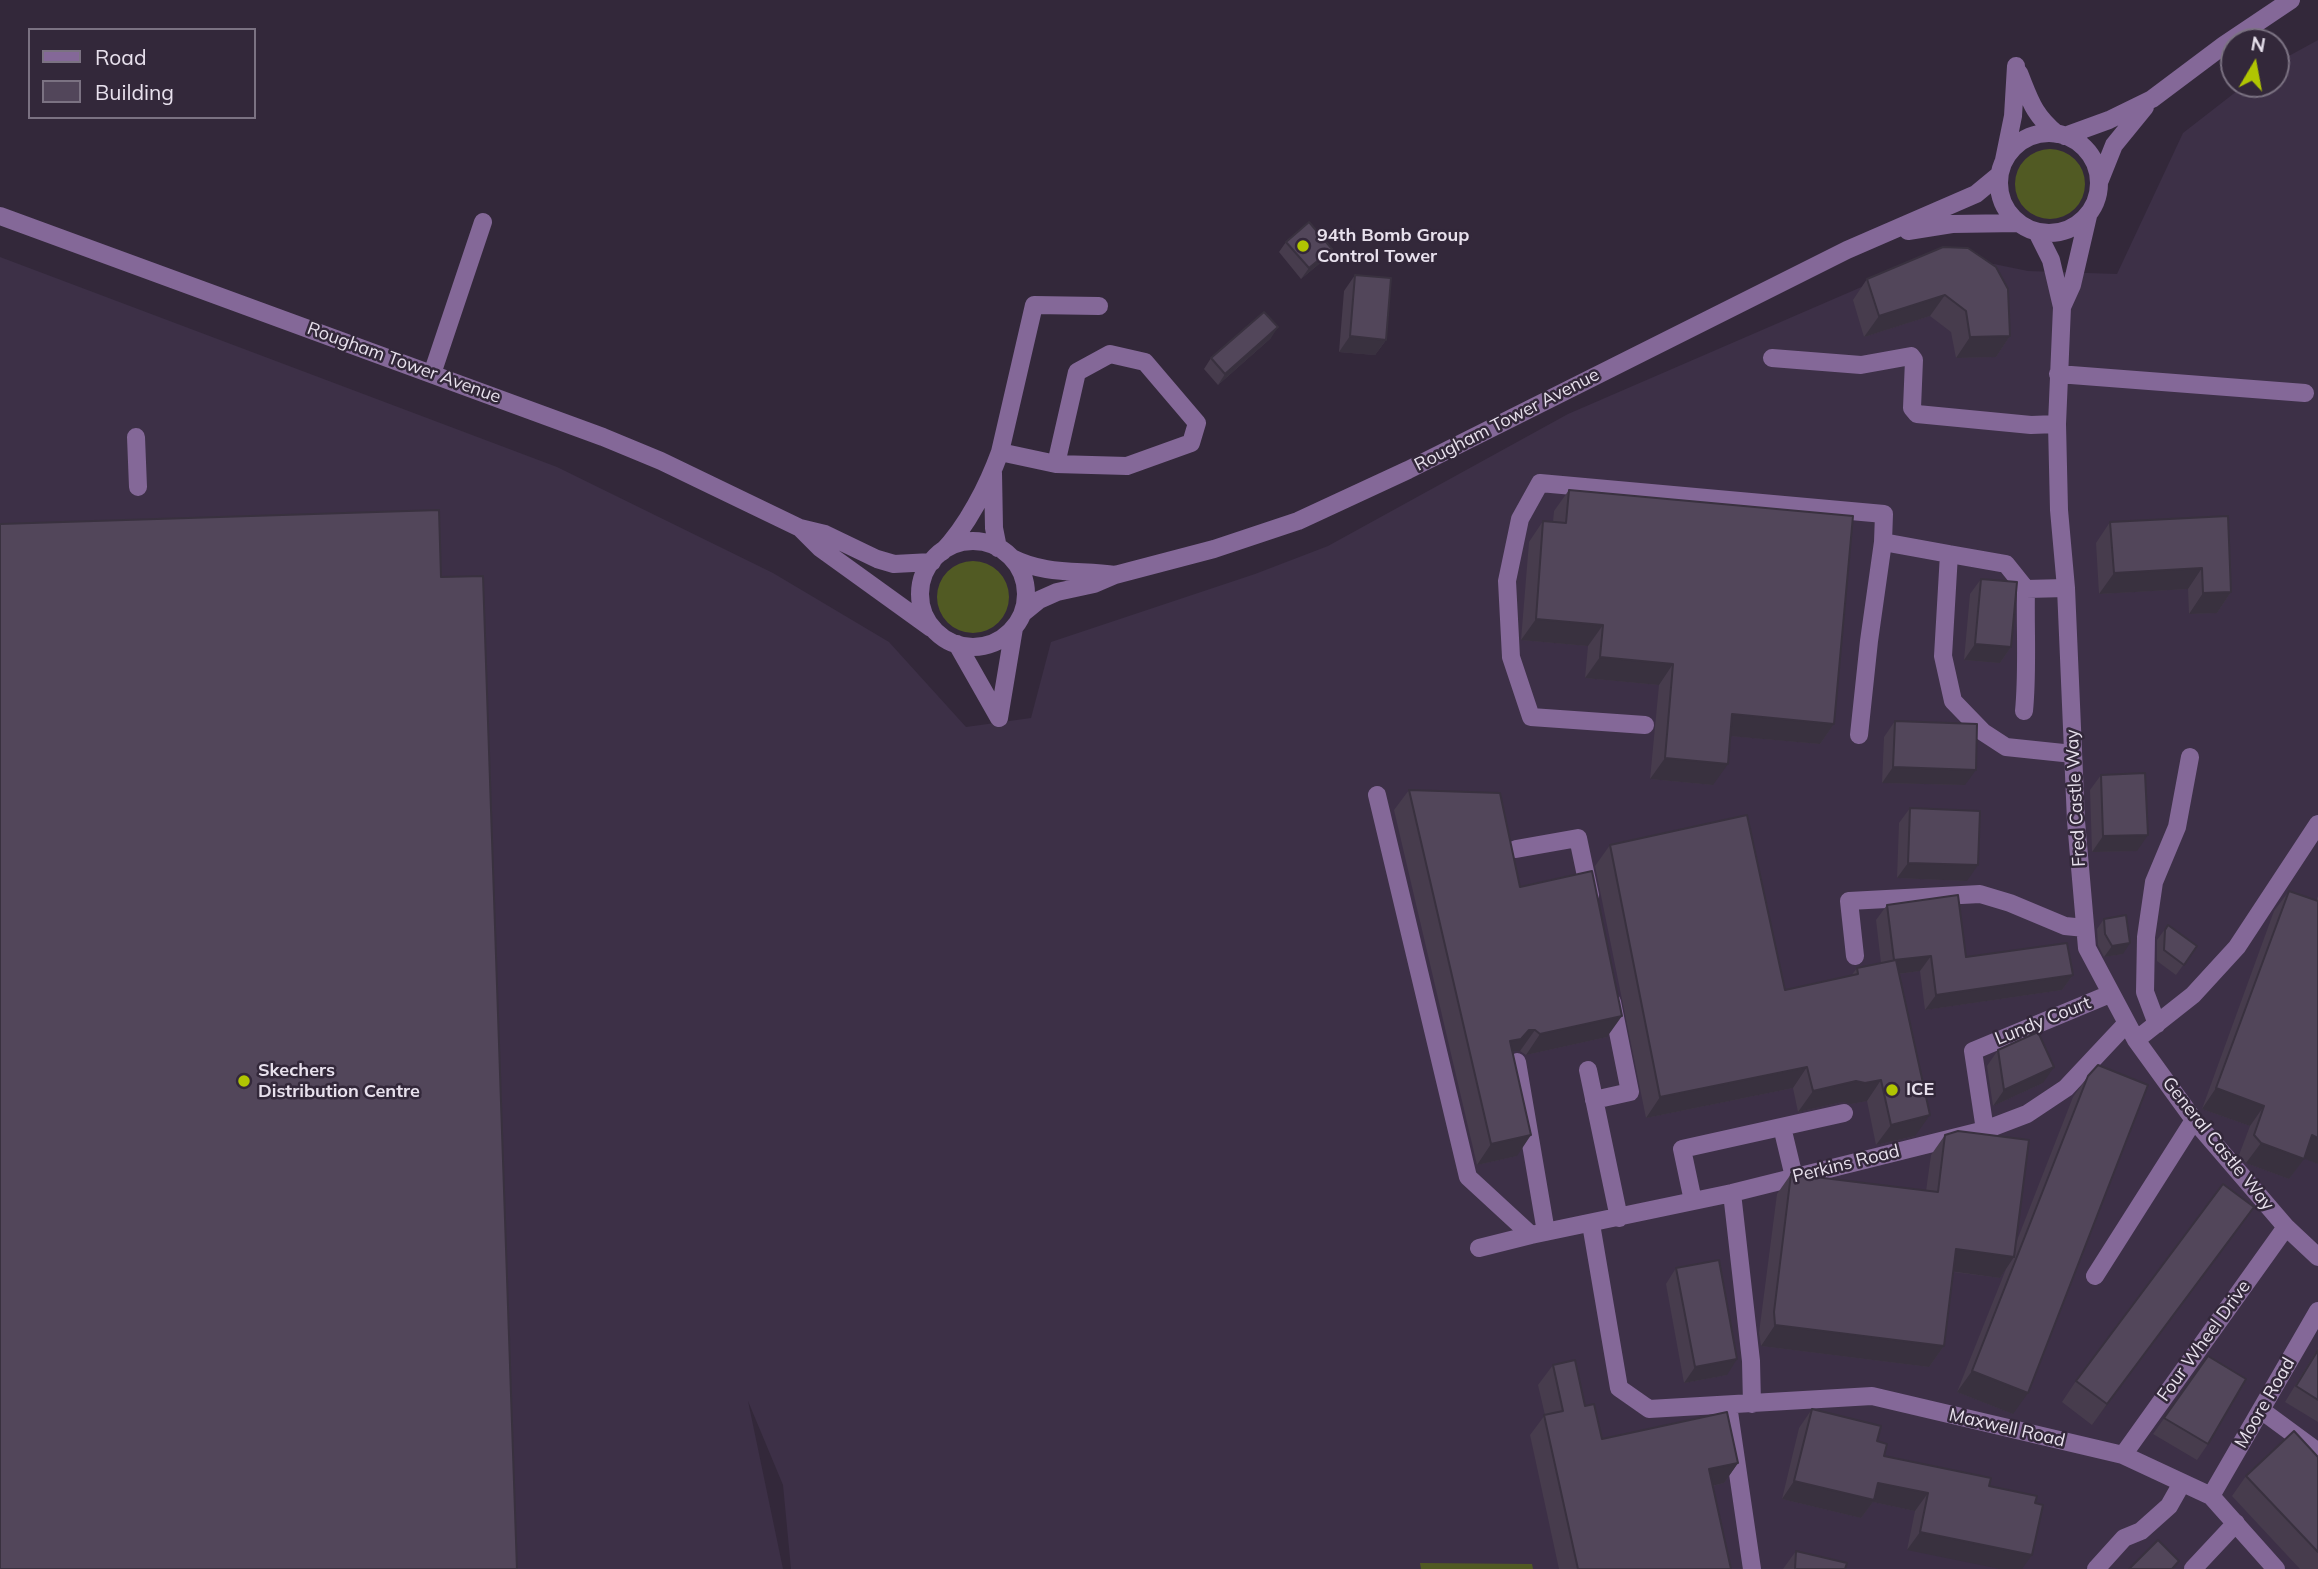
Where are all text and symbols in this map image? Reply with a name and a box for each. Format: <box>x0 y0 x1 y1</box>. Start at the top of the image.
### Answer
legend <box>28 28 256 119</box>
north arrow <box>2220 28 2290 98</box>
text: N <box>2249 31 2267 57</box>
text: Road <box>95 44 146 70</box>
text: Building <box>95 79 174 105</box>
place label: 94th Bomb Group Control Tower <box>1317 225 1469 268</box>
marker: 94th Bomb Group Control Tower <box>1295 238 1311 254</box>
street label: Rougham Tower Avenue <box>304 318 504 408</box>
street label: Rougham Tower Avenue <box>1411 364 1603 476</box>
street label: Fred Castle Way <box>2062 729 2090 867</box>
street label: Lundy Court <box>1992 992 2094 1050</box>
place label: Skechers Distribution Centre <box>258 1060 420 1102</box>
marker: Skechers Distribution Centre <box>236 1073 252 1089</box>
street label: General Castle Way <box>2158 1073 2278 1215</box>
place label: ICE <box>1906 1079 1934 1101</box>
marker: ICE <box>1884 1082 1900 1098</box>
street label: Perkins Road <box>1790 1140 1902 1188</box>
street label: Four Wheel Drive <box>2153 1276 2255 1406</box>
street label: Moore Road <box>2230 1354 2300 1452</box>
street label: Maxwell Road <box>1947 1404 2067 1452</box>

